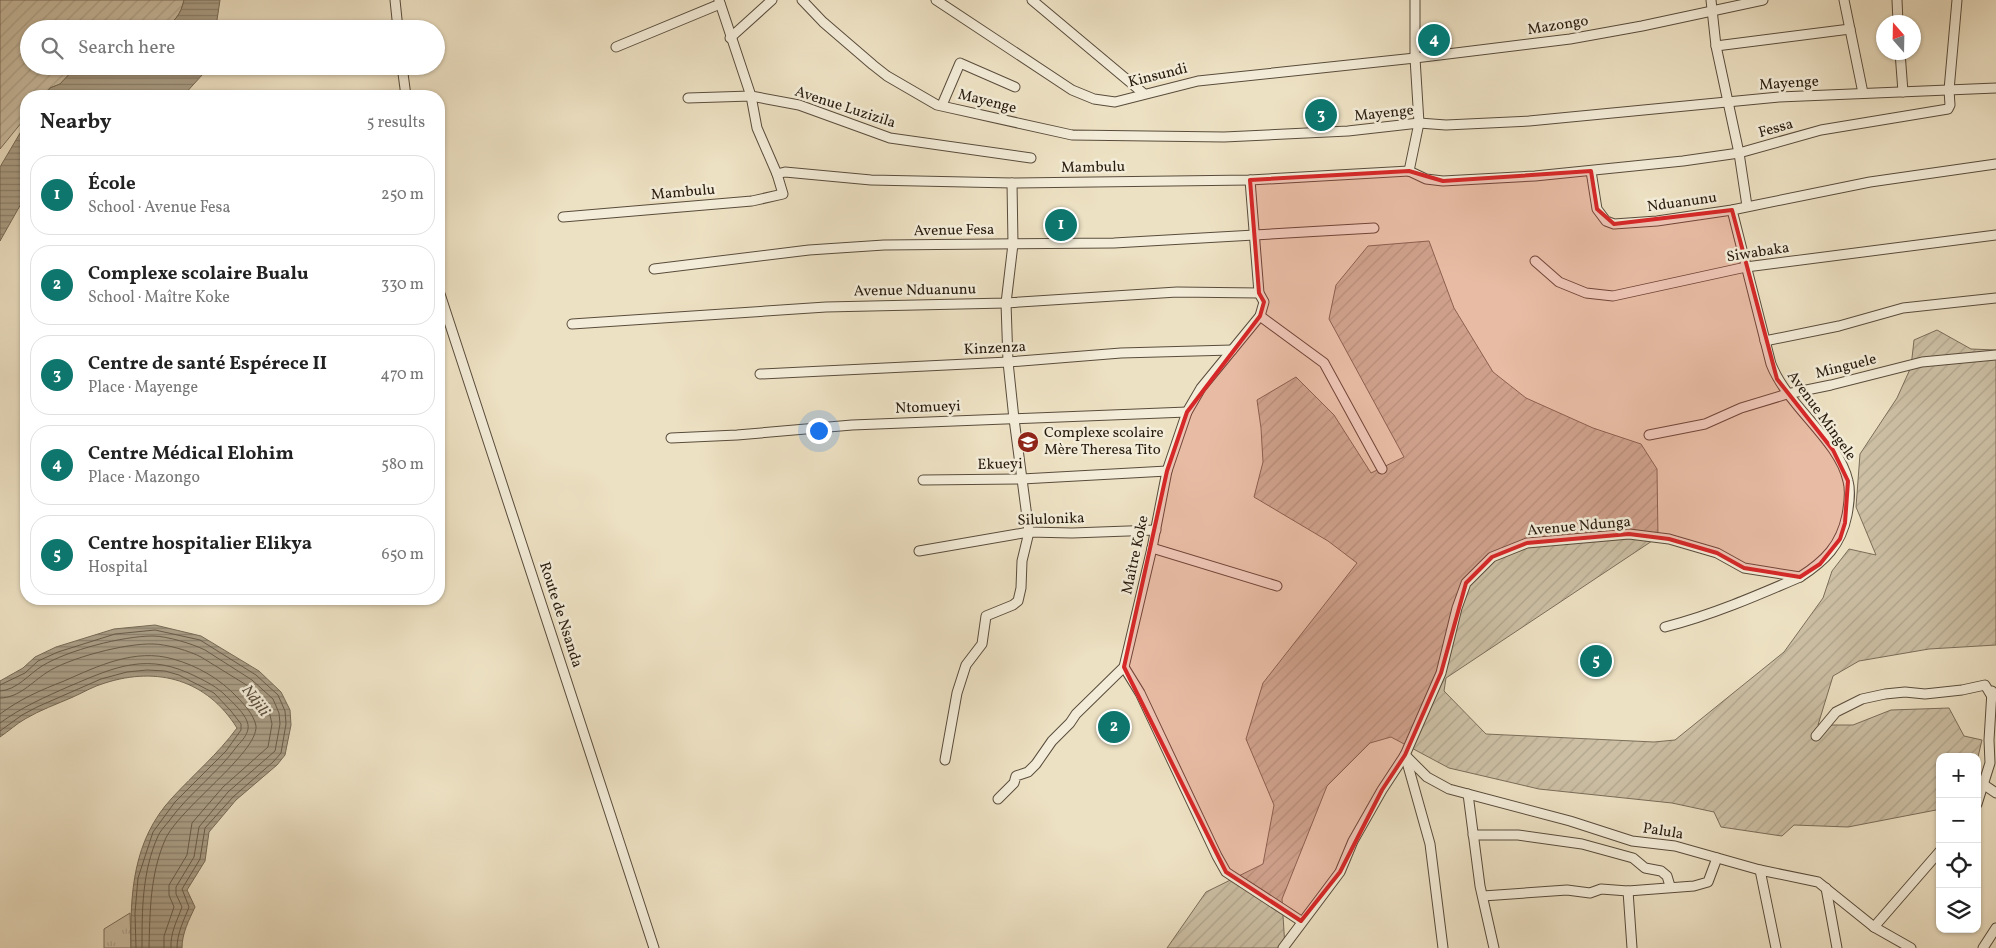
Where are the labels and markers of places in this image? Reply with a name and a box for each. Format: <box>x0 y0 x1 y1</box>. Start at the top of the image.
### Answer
pin: 4 <box>1418 21 1450 59</box>
pin: 3 <box>1305 96 1337 134</box>
pin: 1 <box>1045 206 1077 244</box>
place label: Complexe scolaire Mère Theresa Tito <box>1044 423 1164 461</box>
school or university icon: Complexe scolaire Mère Theresa Tito <box>1016 430 1040 454</box>
pin: 5 <box>1580 642 1612 680</box>
pin: 2 <box>1098 708 1130 746</box>

